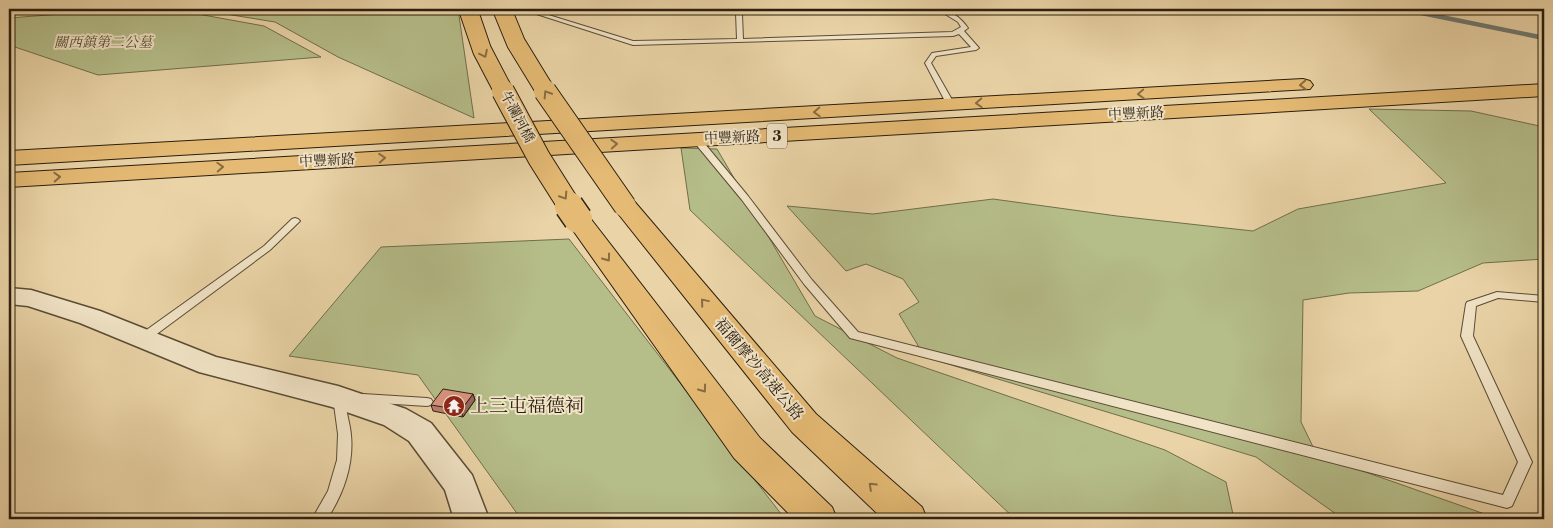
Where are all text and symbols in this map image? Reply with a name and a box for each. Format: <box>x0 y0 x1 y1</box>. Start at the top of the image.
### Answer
park label: 關西鎮第二公墓 <box>54 34 154 52</box>
one-way arrow <box>478 49 488 58</box>
one-way arrow <box>1299 80 1307 91</box>
street label: 牛瀾河橋 <box>496 88 538 146</box>
one-way arrow <box>1137 88 1145 99</box>
one-way arrow <box>544 91 553 100</box>
one-way arrow <box>975 97 983 108</box>
street label: 中豐新路 <box>1108 104 1164 124</box>
one-way arrow <box>812 107 820 118</box>
road number: 3 <box>767 124 787 148</box>
street label: 中豐新路 <box>704 128 760 148</box>
one-way arrow <box>610 139 618 150</box>
street label: 中豐新路 <box>299 151 355 171</box>
one-way arrow <box>378 152 386 163</box>
one-way arrow <box>216 162 224 173</box>
one-way arrow <box>54 172 62 183</box>
one-way arrow <box>557 191 567 200</box>
one-way arrow <box>601 252 610 262</box>
one-way arrow <box>701 299 709 308</box>
street label: 福爾摩沙高速公路 <box>710 314 808 424</box>
one-way arrow <box>698 383 706 392</box>
temple icon: 上三屯福德祠 <box>442 394 466 418</box>
place label: 上三屯福德祠 <box>470 394 584 418</box>
one-way arrow <box>868 483 877 492</box>

